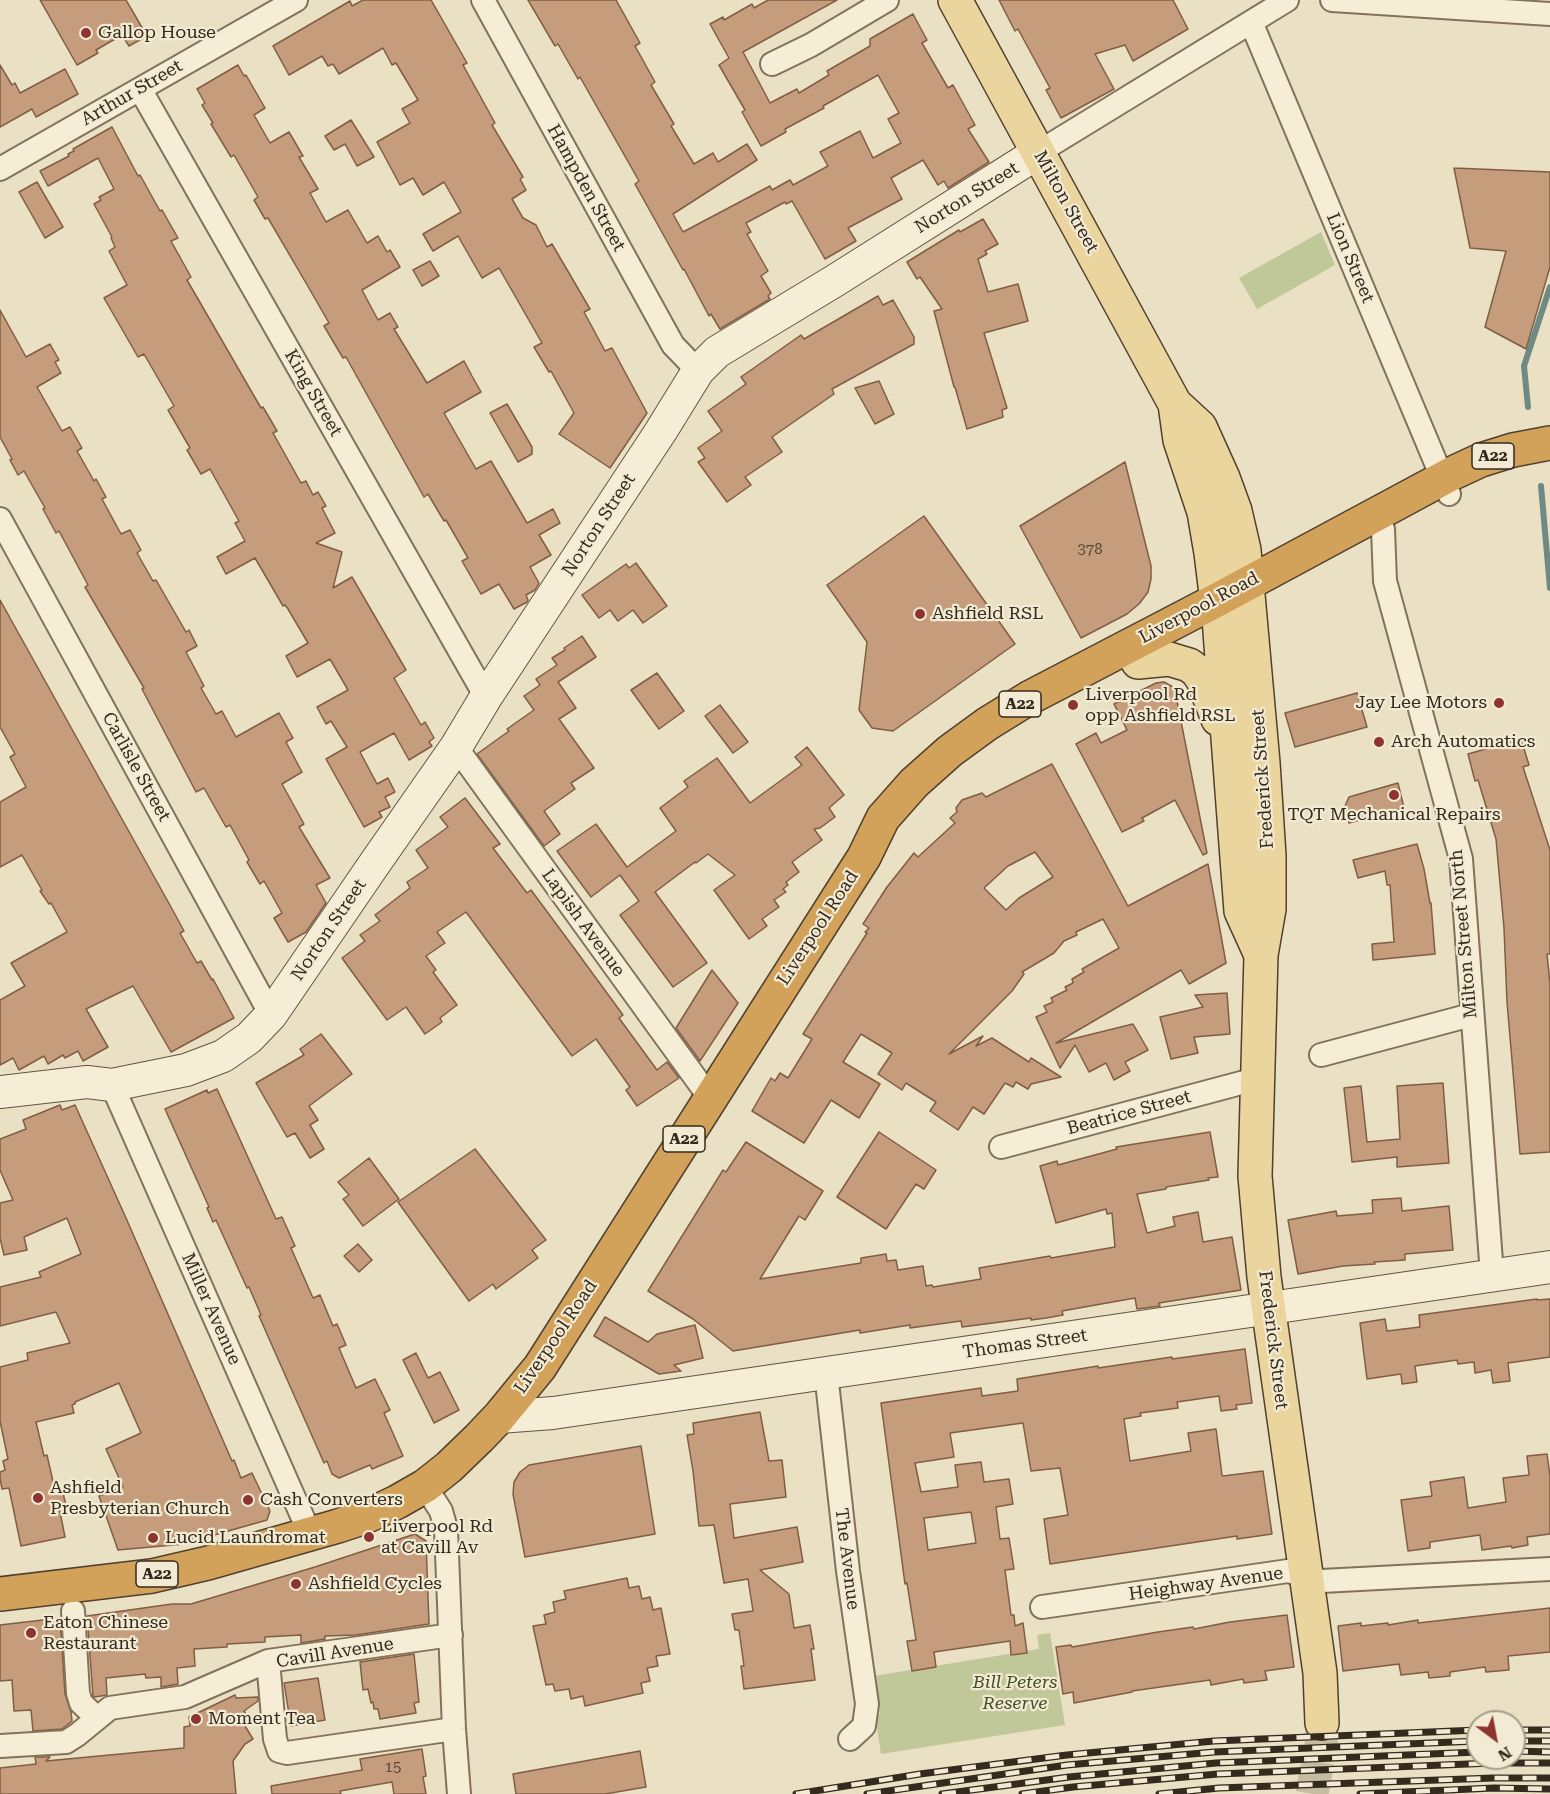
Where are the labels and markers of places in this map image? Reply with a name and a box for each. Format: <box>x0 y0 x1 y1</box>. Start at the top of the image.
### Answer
place label: Gallop House <box>98 22 216 44</box>
marker: Gallop House <box>79 26 93 40</box>
place label: Ashfield RSL <box>932 603 1043 625</box>
marker: Ashfield RSL <box>913 607 927 621</box>
place label: Liverpool Rd opp Ashfield RSL <box>1085 684 1235 726</box>
place label: Jay Lee Motors <box>1356 692 1487 714</box>
marker: Jay Lee Motors <box>1492 696 1506 710</box>
marker: Liverpool Rd opp Ashfield RSL <box>1066 698 1080 712</box>
place label: Arch Automatics <box>1391 731 1535 753</box>
marker: Arch Automatics <box>1372 735 1386 749</box>
marker: TQT Mechanical Repairs <box>1387 788 1401 802</box>
place label: TQT Mechanical Repairs <box>1287 804 1501 826</box>
place label: Ashfield Presbyterian Church <box>50 1477 230 1520</box>
place label: Cash Converters <box>260 1489 403 1511</box>
marker: Ashfield Presbyterian Church <box>31 1491 45 1505</box>
marker: Cash Converters <box>241 1493 255 1507</box>
place label: Liverpool Rd at Cavill Av <box>381 1516 493 1558</box>
place label: Lucid Laundromat <box>165 1527 326 1549</box>
marker: Liverpool Rd at Cavill Av <box>362 1530 376 1544</box>
marker: Lucid Laundromat <box>146 1531 160 1545</box>
place label: Ashfield Cycles <box>308 1573 442 1595</box>
marker: Ashfield Cycles <box>289 1577 303 1591</box>
place label: Eaton Chinese Restaurant <box>43 1612 168 1654</box>
marker: Eaton Chinese Restaurant <box>24 1626 38 1640</box>
place label: Moment Tea <box>208 1708 316 1730</box>
marker: Moment Tea <box>189 1712 203 1726</box>

